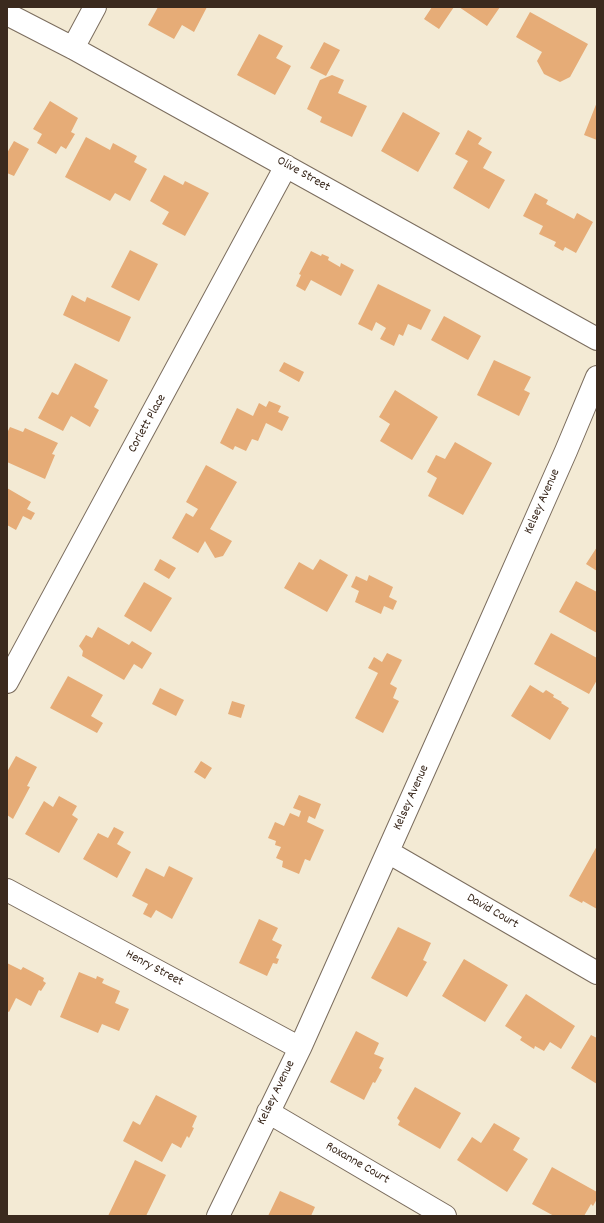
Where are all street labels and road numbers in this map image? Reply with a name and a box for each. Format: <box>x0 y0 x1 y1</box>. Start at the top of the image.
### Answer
street label: Olive Street <box>274 154 332 196</box>
street label: Corlett Place <box>126 392 170 456</box>
street label: Kelsey Avenue <box>522 467 564 537</box>
street label: Kelsey Avenue <box>391 763 433 833</box>
street label: David Court <box>463 891 521 933</box>
street label: Henry Street <box>123 947 185 991</box>
street label: Kelsey Avenue <box>255 1058 299 1128</box>
street label: Roxanne Court <box>322 1139 392 1189</box>

